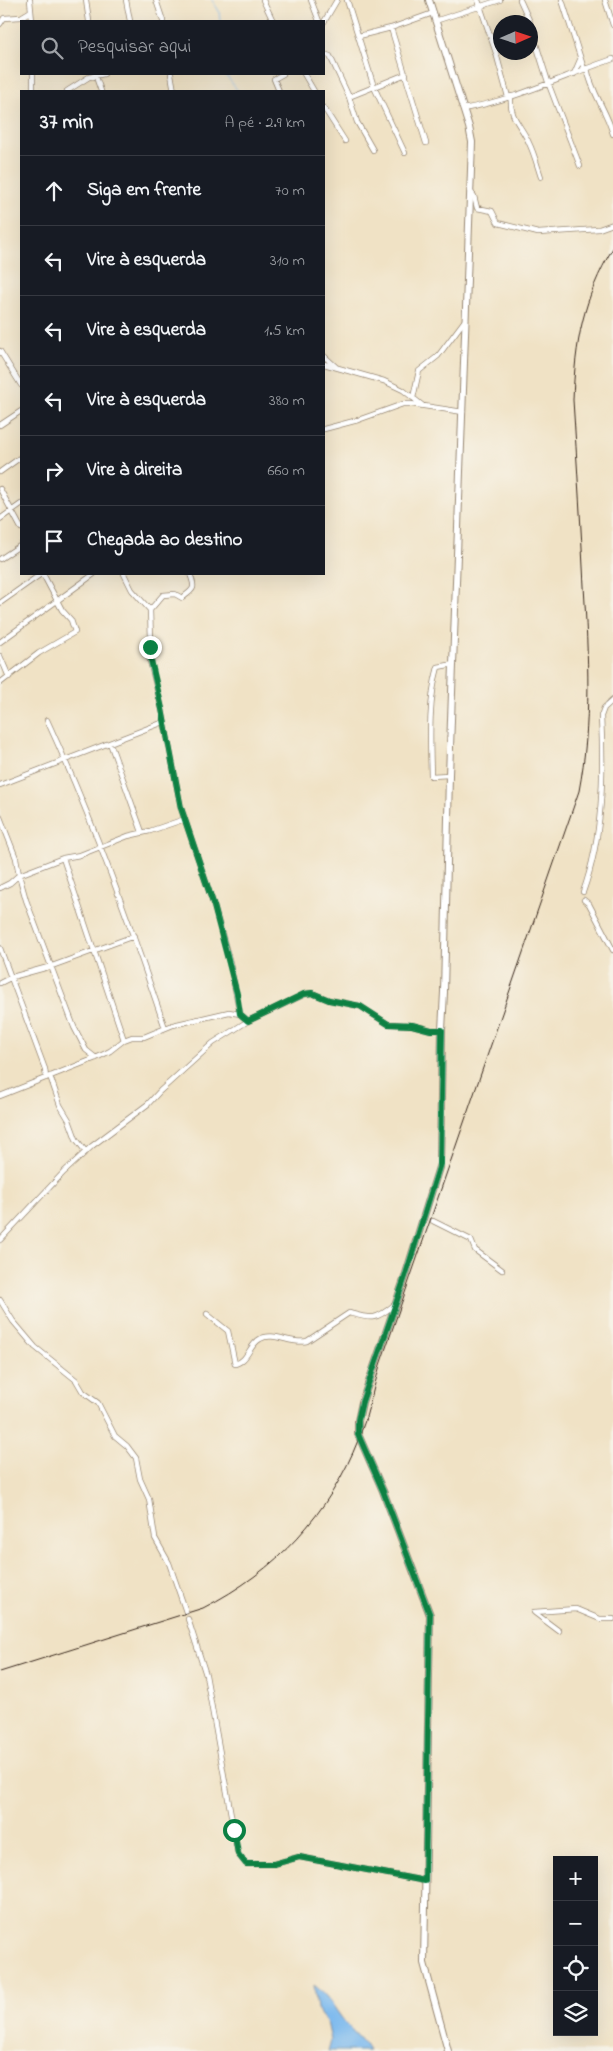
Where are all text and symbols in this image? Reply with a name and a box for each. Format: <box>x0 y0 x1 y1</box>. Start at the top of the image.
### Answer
north arrow <box>493 15 538 60</box>
search box <box>20 20 325 75</box>
icon: search <box>38 34 66 62</box>
text: Pesquisar aqui <box>78 34 191 61</box>
text: 37 min <box>40 108 93 138</box>
text: A pé · 2.9 km <box>224 111 305 135</box>
icon: ahead <box>40 177 68 205</box>
text: Siga em frente <box>87 177 201 204</box>
text: 70 m <box>275 179 305 203</box>
icon: left <box>40 247 68 275</box>
text: Vire à esquerda <box>87 247 206 274</box>
text: 310 m <box>270 249 305 273</box>
icon: left <box>40 317 68 345</box>
text: Vire à esquerda <box>87 317 206 344</box>
text: 1.5 km <box>264 319 305 343</box>
icon: left <box>40 387 68 415</box>
text: Vire à esquerda <box>87 387 206 414</box>
text: 380 m <box>269 389 305 413</box>
icon: right <box>40 457 68 485</box>
text: Vire à direita <box>87 457 182 484</box>
text: 660 m <box>268 459 305 483</box>
icon: arrive <box>40 527 68 555</box>
text: Chegada ao destino <box>87 527 242 554</box>
route end <box>139 636 162 659</box>
route start <box>223 1819 246 1842</box>
map controls <box>553 1856 598 2036</box>
button: + <box>553 1856 598 1901</box>
button: − <box>553 1901 598 1946</box>
button: locate <box>553 1946 598 1991</box>
button: layers <box>553 1991 598 2036</box>

